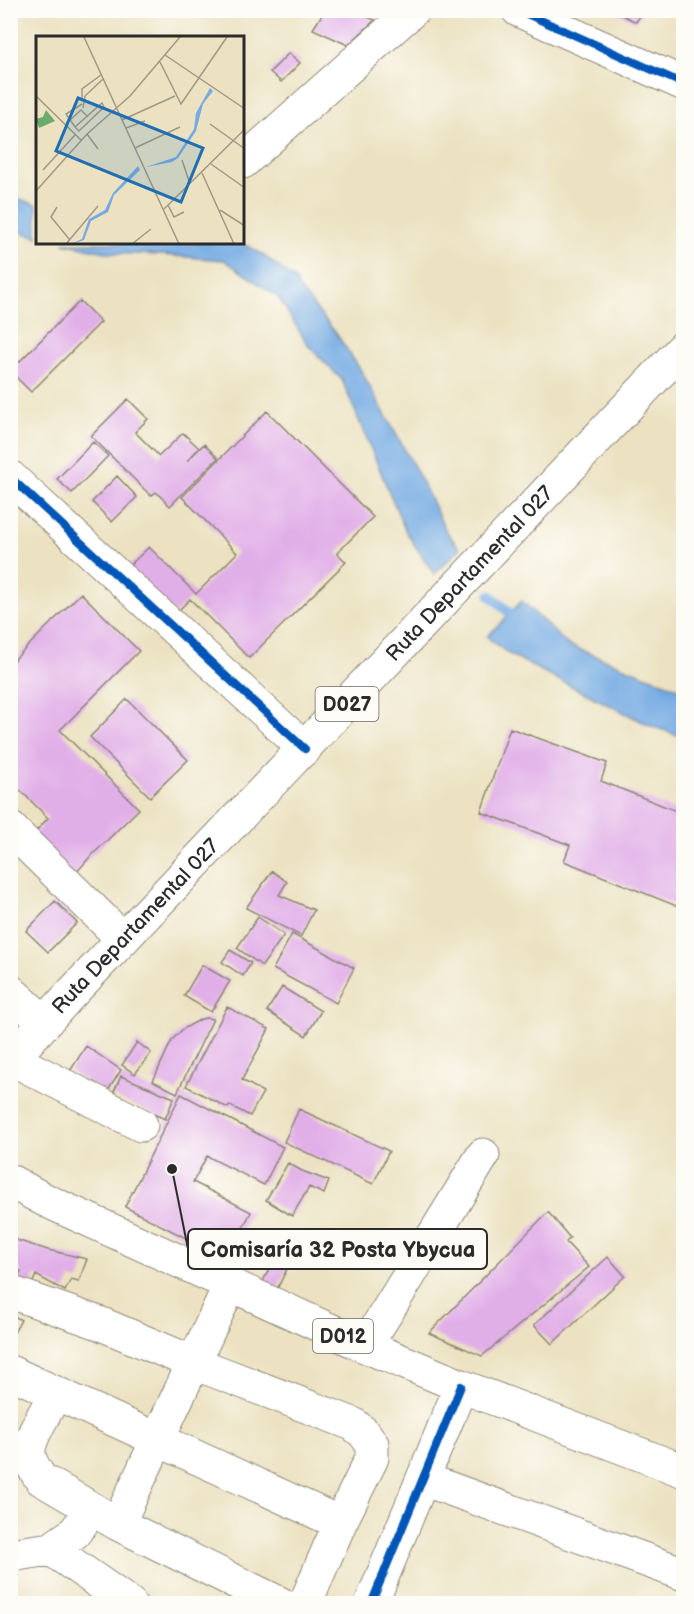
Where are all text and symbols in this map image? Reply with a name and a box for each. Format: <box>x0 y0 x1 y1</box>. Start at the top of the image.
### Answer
inset map <box>36 36 244 244</box>
street label: Ruta Departamental 027 <box>381 480 559 667</box>
road number: D027 <box>316 687 378 721</box>
street label: Ruta Departamental 027 <box>47 833 225 1019</box>
callout: Comisaría 32 Posta Ybycua <box>188 1229 487 1269</box>
text: Comisaría 32 Posta Ybycua <box>201 1237 475 1264</box>
road number: D012 <box>313 1319 373 1353</box>

